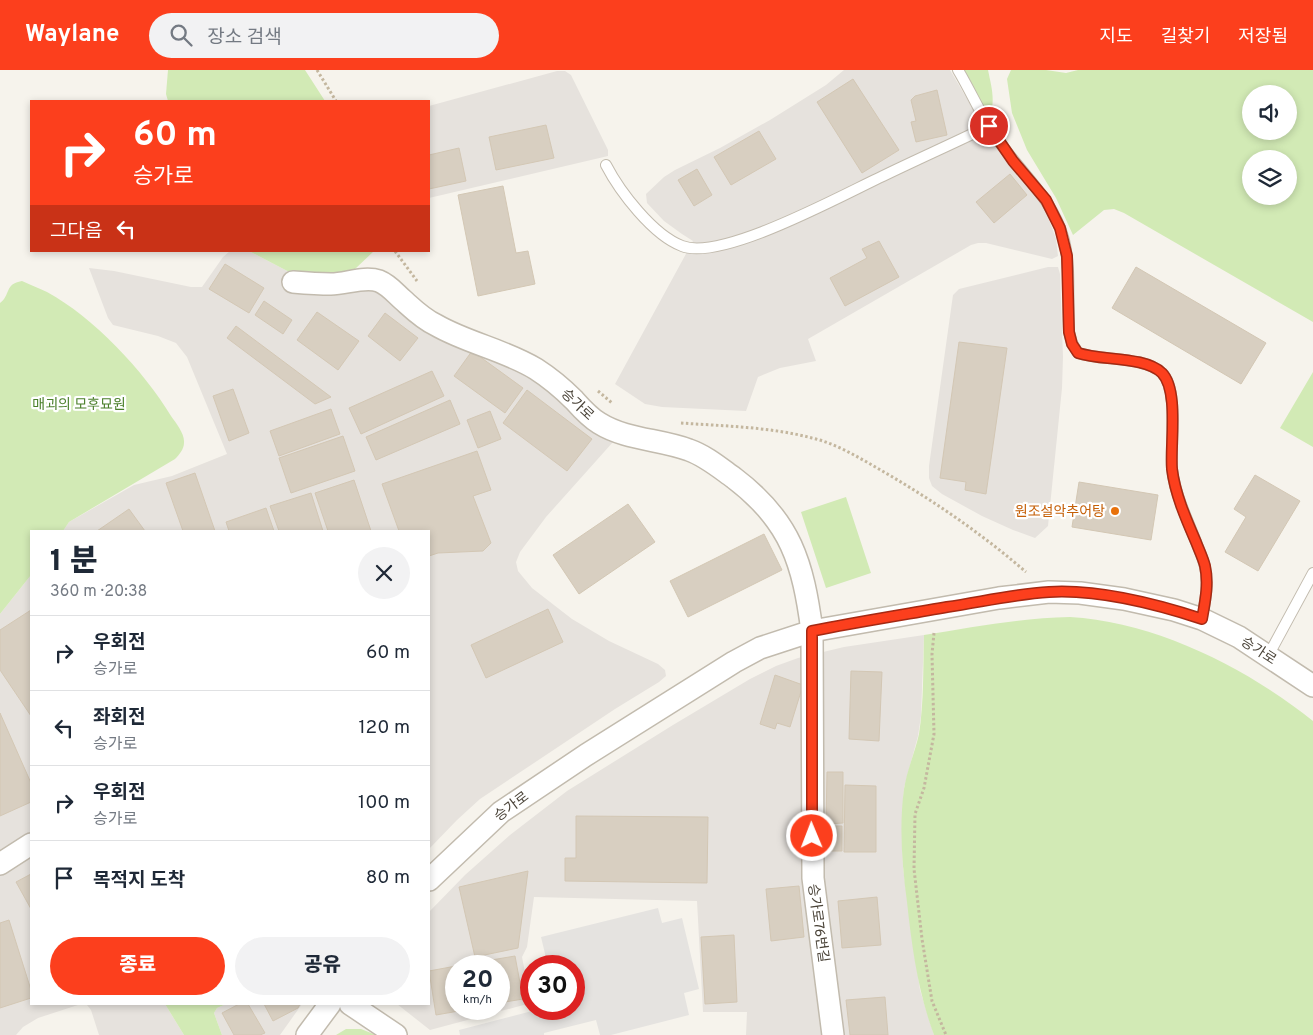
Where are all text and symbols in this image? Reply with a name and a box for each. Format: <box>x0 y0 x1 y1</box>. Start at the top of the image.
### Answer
search box <box>149 13 499 58</box>
text: Waylane <box>25 20 119 50</box>
icon: search <box>167 21 195 49</box>
text: 장소 검색 <box>207 26 282 50</box>
text: 지도 <box>1100 26 1133 49</box>
text: 길찾기 <box>1161 26 1210 49</box>
text: 저장됨 <box>1238 26 1288 49</box>
map controls <box>1242 85 1297 205</box>
button: sound <box>1242 85 1297 140</box>
pin <box>968 105 1010 147</box>
icon: arrive <box>975 112 1003 140</box>
text: 60 m <box>133 114 217 158</box>
icon: right <box>50 120 115 185</box>
button: layers <box>1242 150 1297 205</box>
text: 승가로 <box>133 164 194 191</box>
icon: left <box>112 215 140 243</box>
text: 그다음 <box>50 220 102 244</box>
street label: 승가로 <box>557 386 597 425</box>
park label: 매괴의 모후묘원 <box>32 397 126 414</box>
place label: 원조설악추어탕 <box>1015 504 1105 521</box>
marker: 원조설악추어탕 <box>1109 505 1121 517</box>
text: 1 분 <box>50 544 98 581</box>
button: close <box>358 547 410 599</box>
text: 360 m · 20:38 <box>50 582 147 602</box>
text: 우회전 <box>93 631 145 655</box>
street label: 승가로 <box>1237 634 1279 669</box>
icon: right <box>50 639 78 667</box>
text: 60 m <box>366 641 410 665</box>
text: 승가로 <box>93 660 137 680</box>
text: 좌회전 <box>93 706 145 730</box>
icon: left <box>50 714 78 742</box>
text: 120 m <box>359 716 410 740</box>
text: 승가로 <box>93 735 137 755</box>
text: 우회전 <box>93 781 145 805</box>
icon: right <box>50 789 78 817</box>
street label: 승가로 <box>491 789 533 826</box>
text: 100 m <box>358 791 410 815</box>
position arrow <box>785 809 837 861</box>
text: 승가로 <box>93 810 137 830</box>
icon: arrive <box>50 864 78 892</box>
text: 80 m <box>366 866 410 890</box>
text: 목적지 도착 <box>93 869 185 893</box>
street label: 승가로76번길 <box>804 883 831 964</box>
button: 종료 <box>50 937 225 995</box>
button: 공유 <box>235 937 410 995</box>
speed limit sign: 30 <box>520 955 585 1020</box>
text: 20 <box>462 965 493 997</box>
text: km/h <box>463 992 492 1008</box>

